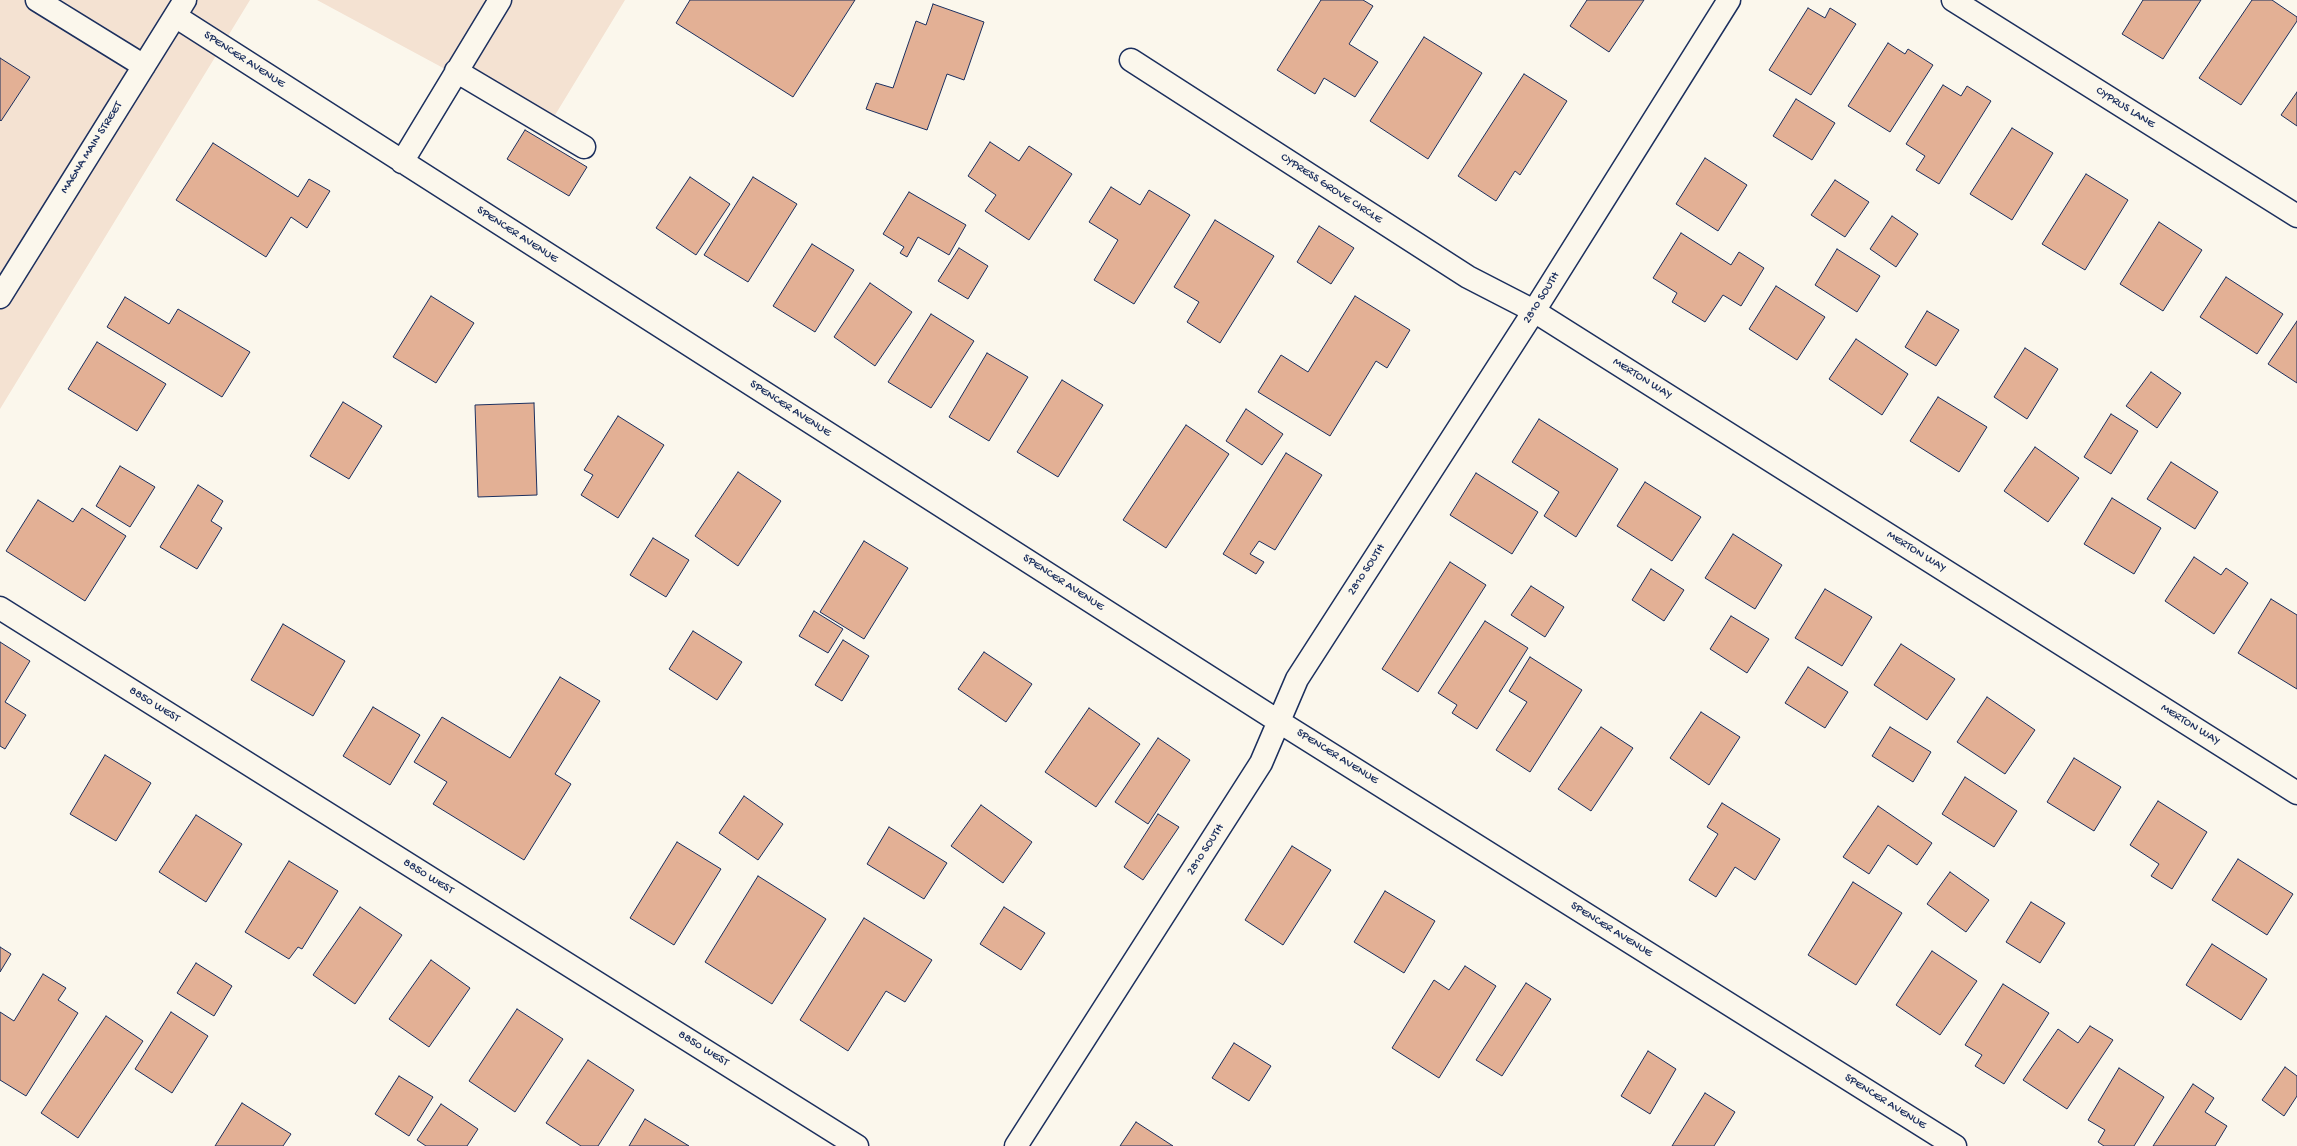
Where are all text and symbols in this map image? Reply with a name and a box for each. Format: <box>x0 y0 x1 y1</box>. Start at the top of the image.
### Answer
street label: SPENCER AVENUE <box>201 28 287 92</box>
street label: CYPRUS LANE <box>2093 84 2157 132</box>
street label: MAGNA MAIN STREET <box>58 99 126 197</box>
street label: CYPRESS GROVE CIRCLE <box>1277 151 1385 227</box>
street label: SPENCER AVENUE <box>474 203 560 267</box>
street label: 2810 SOUTH <box>1520 270 1564 326</box>
street label: MERTON WAY <box>1610 355 1674 403</box>
street label: SPENCER AVENUE <box>747 377 833 441</box>
street label: MERTON WAY <box>1884 528 1948 576</box>
street label: 2810 SOUTH <box>1345 542 1389 598</box>
street label: SPENCER AVENUE <box>1020 551 1106 615</box>
street label: 8850 WEST <box>126 684 182 726</box>
street label: MERTON WAY <box>2158 701 2222 749</box>
street label: SPENCER AVENUE <box>1293 726 1381 788</box>
street label: 2810 SOUTH <box>1184 822 1228 878</box>
street label: 8850 WEST <box>400 856 456 898</box>
street label: SPENCER AVENUE <box>1567 899 1655 961</box>
street label: 8850 WEST <box>675 1028 731 1070</box>
street label: SPENCER AVENUE <box>1841 1071 1929 1133</box>

